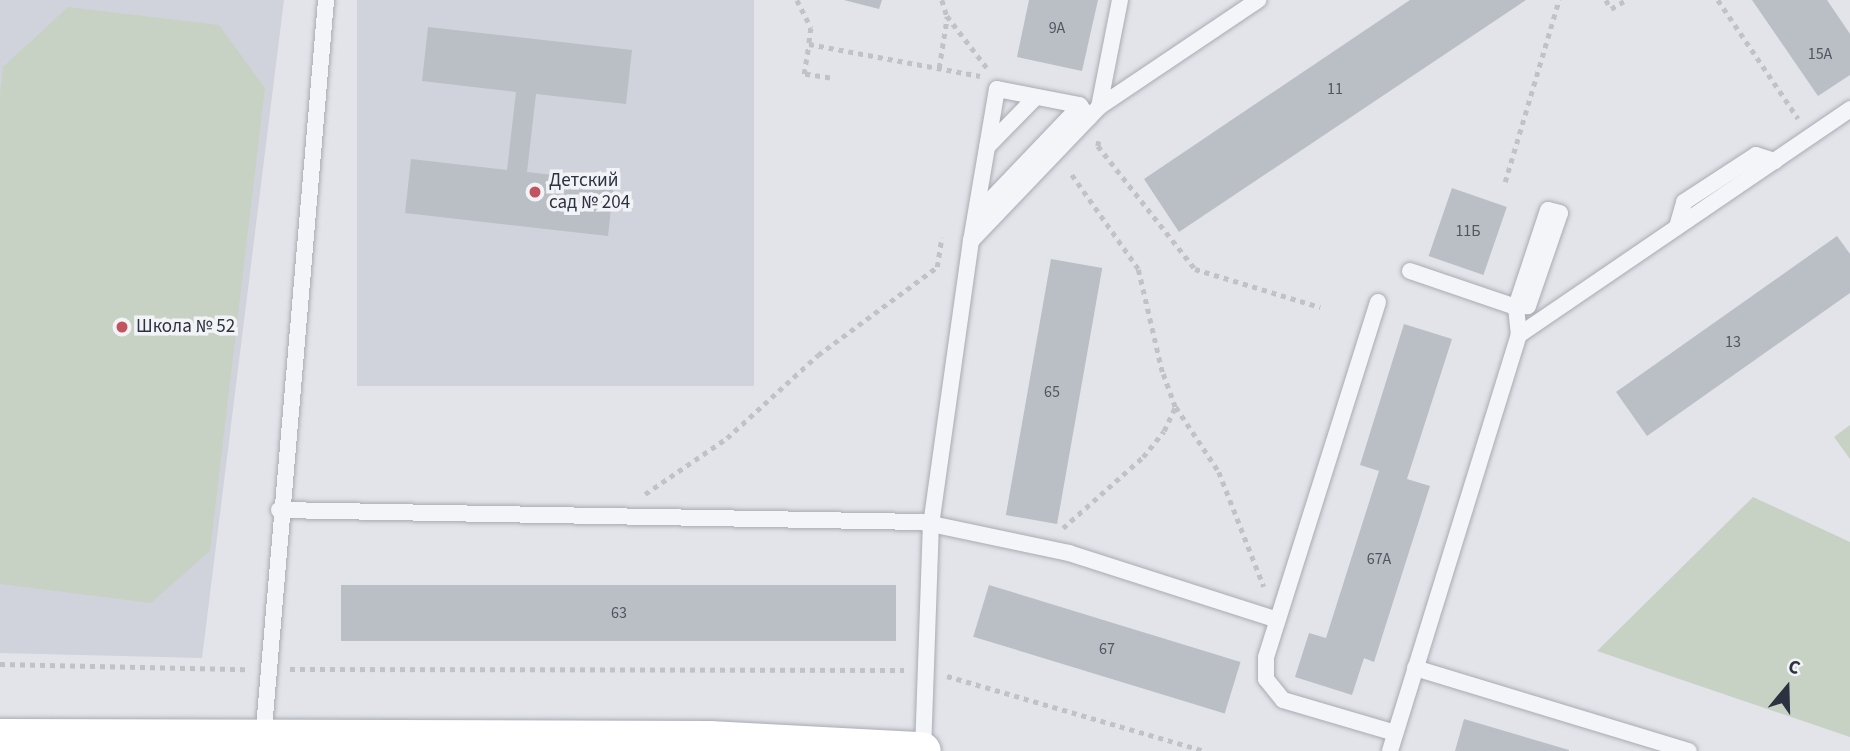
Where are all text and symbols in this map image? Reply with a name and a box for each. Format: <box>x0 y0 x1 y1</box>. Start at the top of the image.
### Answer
house number: 9А <box>1049 18 1065 38</box>
house number: 15А <box>1808 44 1832 64</box>
house number: 11 <box>1327 79 1343 99</box>
place label: Детский сад № 204 <box>549 170 630 214</box>
marker: Детский сад № 204 <box>527 184 543 200</box>
house number: 11Б <box>1455 221 1481 241</box>
place label: Школа № 52 <box>136 316 235 338</box>
marker: Школа № 52 <box>114 319 130 335</box>
house number: 13 <box>1725 332 1741 352</box>
house number: 65 <box>1044 382 1060 402</box>
house number: 67А <box>1367 549 1391 569</box>
house number: 63 <box>611 603 627 623</box>
house number: 67 <box>1099 639 1115 659</box>
north arrow <box>1752 653 1822 723</box>
text: С <box>1784 653 1804 682</box>

